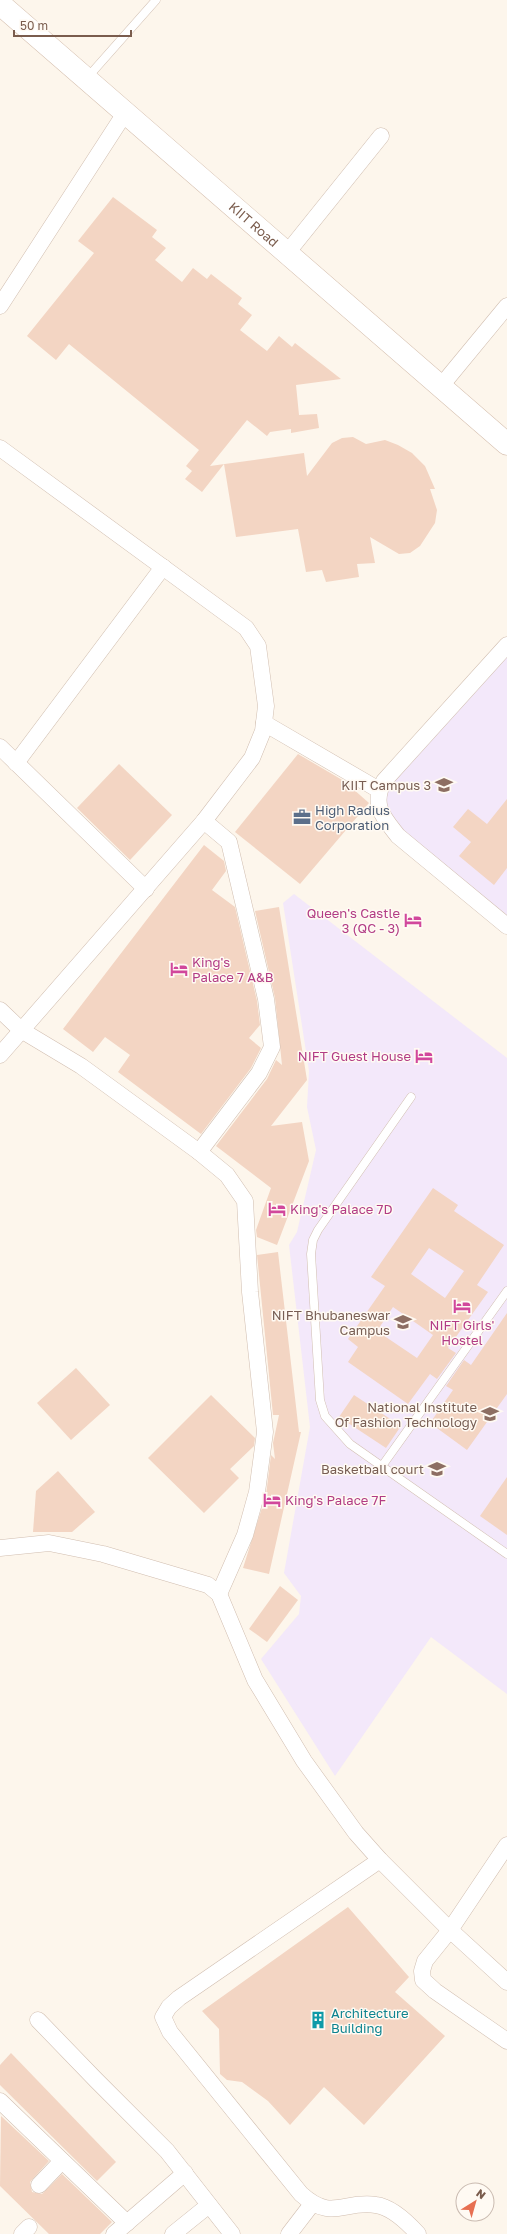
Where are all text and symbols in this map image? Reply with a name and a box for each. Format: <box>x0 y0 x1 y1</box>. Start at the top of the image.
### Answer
scale bar <box>14 12 131 38</box>
text: 50 m <box>20 18 48 33</box>
street label: KIIT Road <box>226 198 282 250</box>
school or university icon: KIIT Campus 3 <box>434 775 454 795</box>
place label: KIIT Campus 3 <box>341 777 431 793</box>
place label: High Radius Corporation <box>315 802 390 833</box>
office icon: High Radius Corporation <box>292 807 312 827</box>
place label: Queen's Castle 3 (QC - 3) <box>307 905 400 936</box>
hotel icon: Queen's Castle 3 (QC - 3) <box>403 910 423 930</box>
place label: King's Palace 7 A&B <box>192 954 274 985</box>
hotel icon: King's Palace 7 A&B <box>169 959 189 979</box>
hotel icon: NIFT Guest House <box>414 1046 434 1066</box>
place label: NIFT Guest House <box>298 1048 411 1064</box>
hotel icon: King's Palace 7D <box>267 1199 287 1219</box>
place label: King's Palace 7D <box>290 1201 393 1217</box>
hotel icon: NIFT Girls' Hostel <box>452 1296 472 1316</box>
place label: NIFT Bhubaneswar Campus <box>272 1307 390 1338</box>
school or university icon: NIFT Bhubaneswar Campus <box>393 1312 413 1332</box>
place label: NIFT Girls' Hostel <box>430 1317 495 1348</box>
place label: National Institute Of Fashion Technology <box>335 1399 478 1430</box>
school or university icon: National Institute Of Fashion Technology <box>480 1404 500 1424</box>
school or university icon: Basketball court <box>427 1459 447 1479</box>
place label: Basketball court <box>321 1461 424 1477</box>
hotel icon: King's Palace 7F <box>262 1490 282 1510</box>
place label: King's Palace 7F <box>285 1492 386 1508</box>
place label: Architecture Building <box>331 2005 409 2036</box>
building icon: Architecture Building <box>308 2010 328 2030</box>
north arrow <box>455 2182 495 2222</box>
text: N <box>474 2186 489 2201</box>

